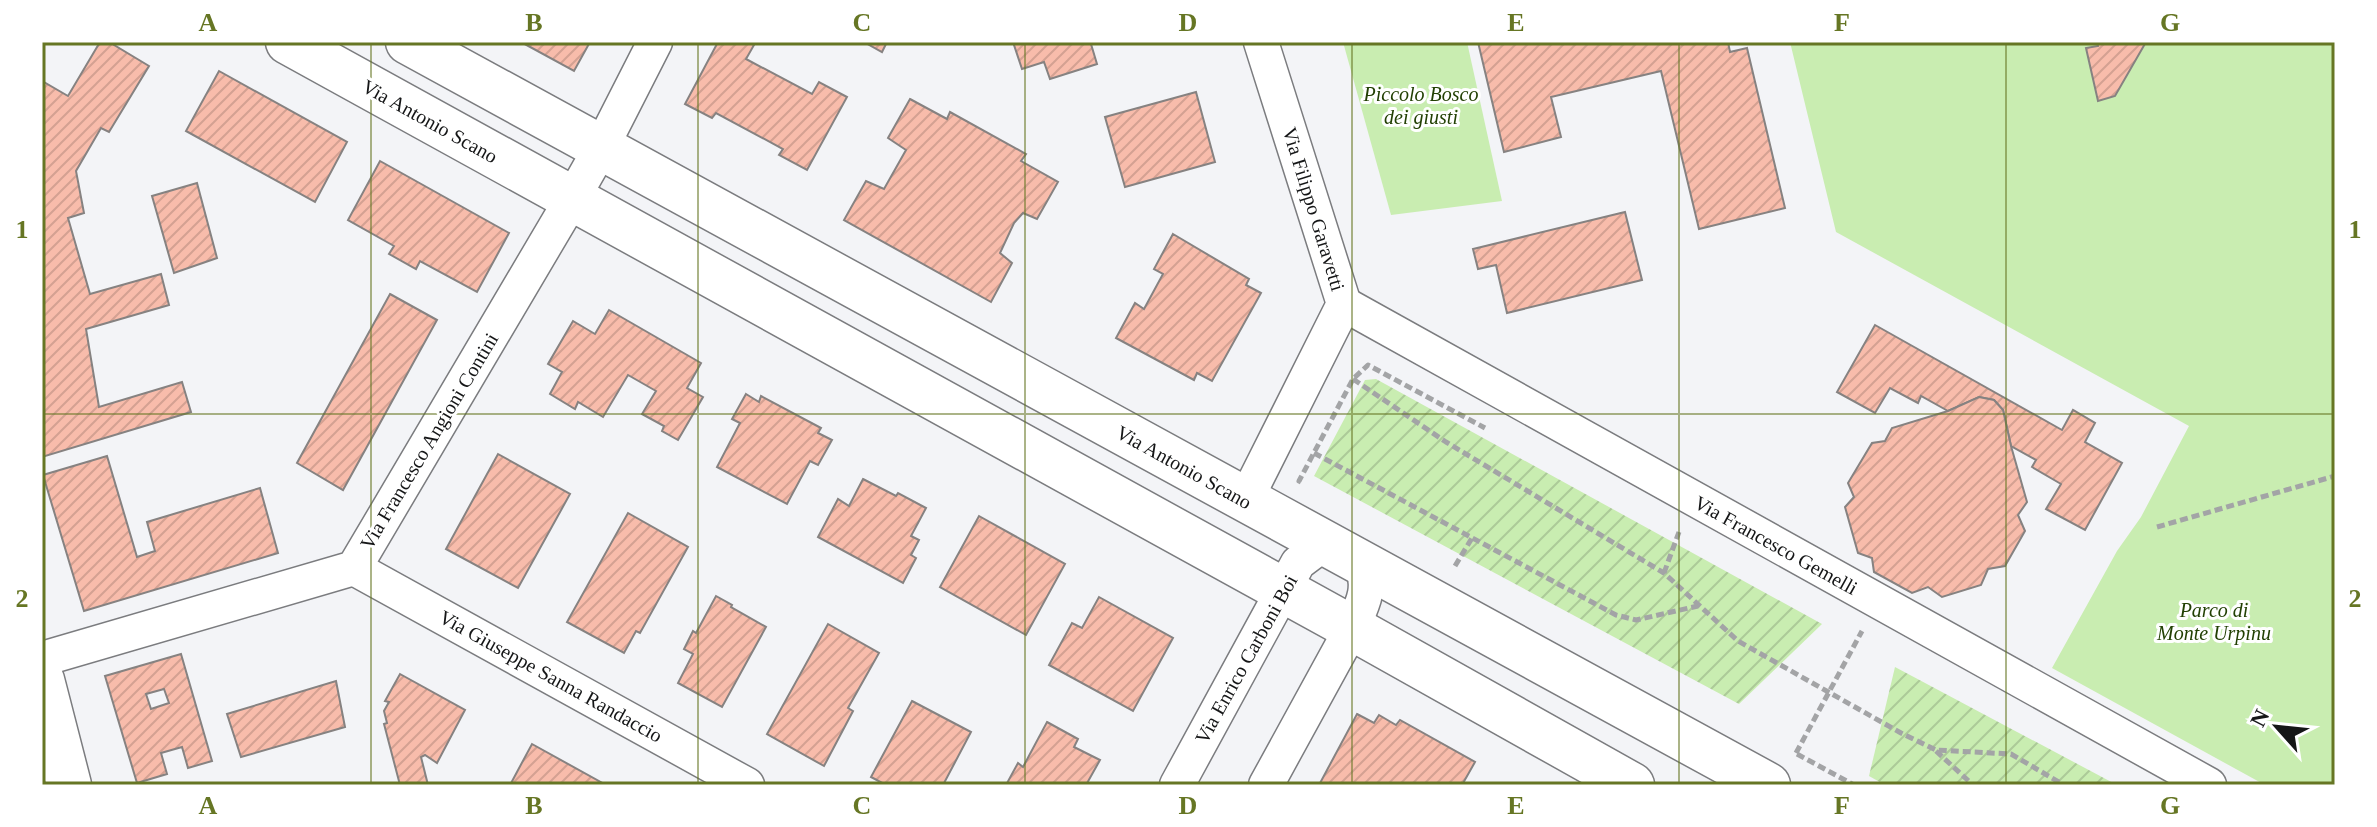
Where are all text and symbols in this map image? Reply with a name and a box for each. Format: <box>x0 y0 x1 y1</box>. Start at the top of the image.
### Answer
text: A <box>199 8 218 37</box>
text: B <box>525 8 543 37</box>
text: C <box>853 8 871 37</box>
text: D <box>1179 8 1197 37</box>
text: E <box>1507 8 1525 37</box>
text: F <box>1834 8 1850 37</box>
text: G <box>2160 8 2180 37</box>
street label: Via Antonio Scano <box>359 75 501 167</box>
park label: Piccolo Bosco dei giusti <box>1363 83 1478 129</box>
street label: Via Filippo Garavetti <box>1278 125 1349 294</box>
text: 1 <box>16 215 29 244</box>
text: 1 <box>2349 215 2362 244</box>
street label: Via Francesco Angioni Contini <box>356 329 503 554</box>
street label: Via Antonio Scano <box>1113 421 1255 513</box>
street label: Via Francesco Gemelli <box>1691 491 1862 599</box>
street label: Via Enrico Carboni Boi <box>1190 570 1302 747</box>
text: 2 <box>16 584 29 613</box>
text: 2 <box>2349 584 2362 613</box>
park label: Parco di Monte Urpinu <box>2156 599 2271 645</box>
street label: Via Giuseppe Sanna Randaccio <box>435 605 666 747</box>
north arrow <box>2237 687 2317 767</box>
text: N <box>2245 705 2274 731</box>
text: A <box>199 791 218 820</box>
text: B <box>525 791 543 820</box>
text: C <box>853 791 871 820</box>
text: D <box>1179 791 1197 820</box>
text: E <box>1507 791 1525 820</box>
text: F <box>1834 791 1850 820</box>
text: G <box>2160 791 2180 820</box>

